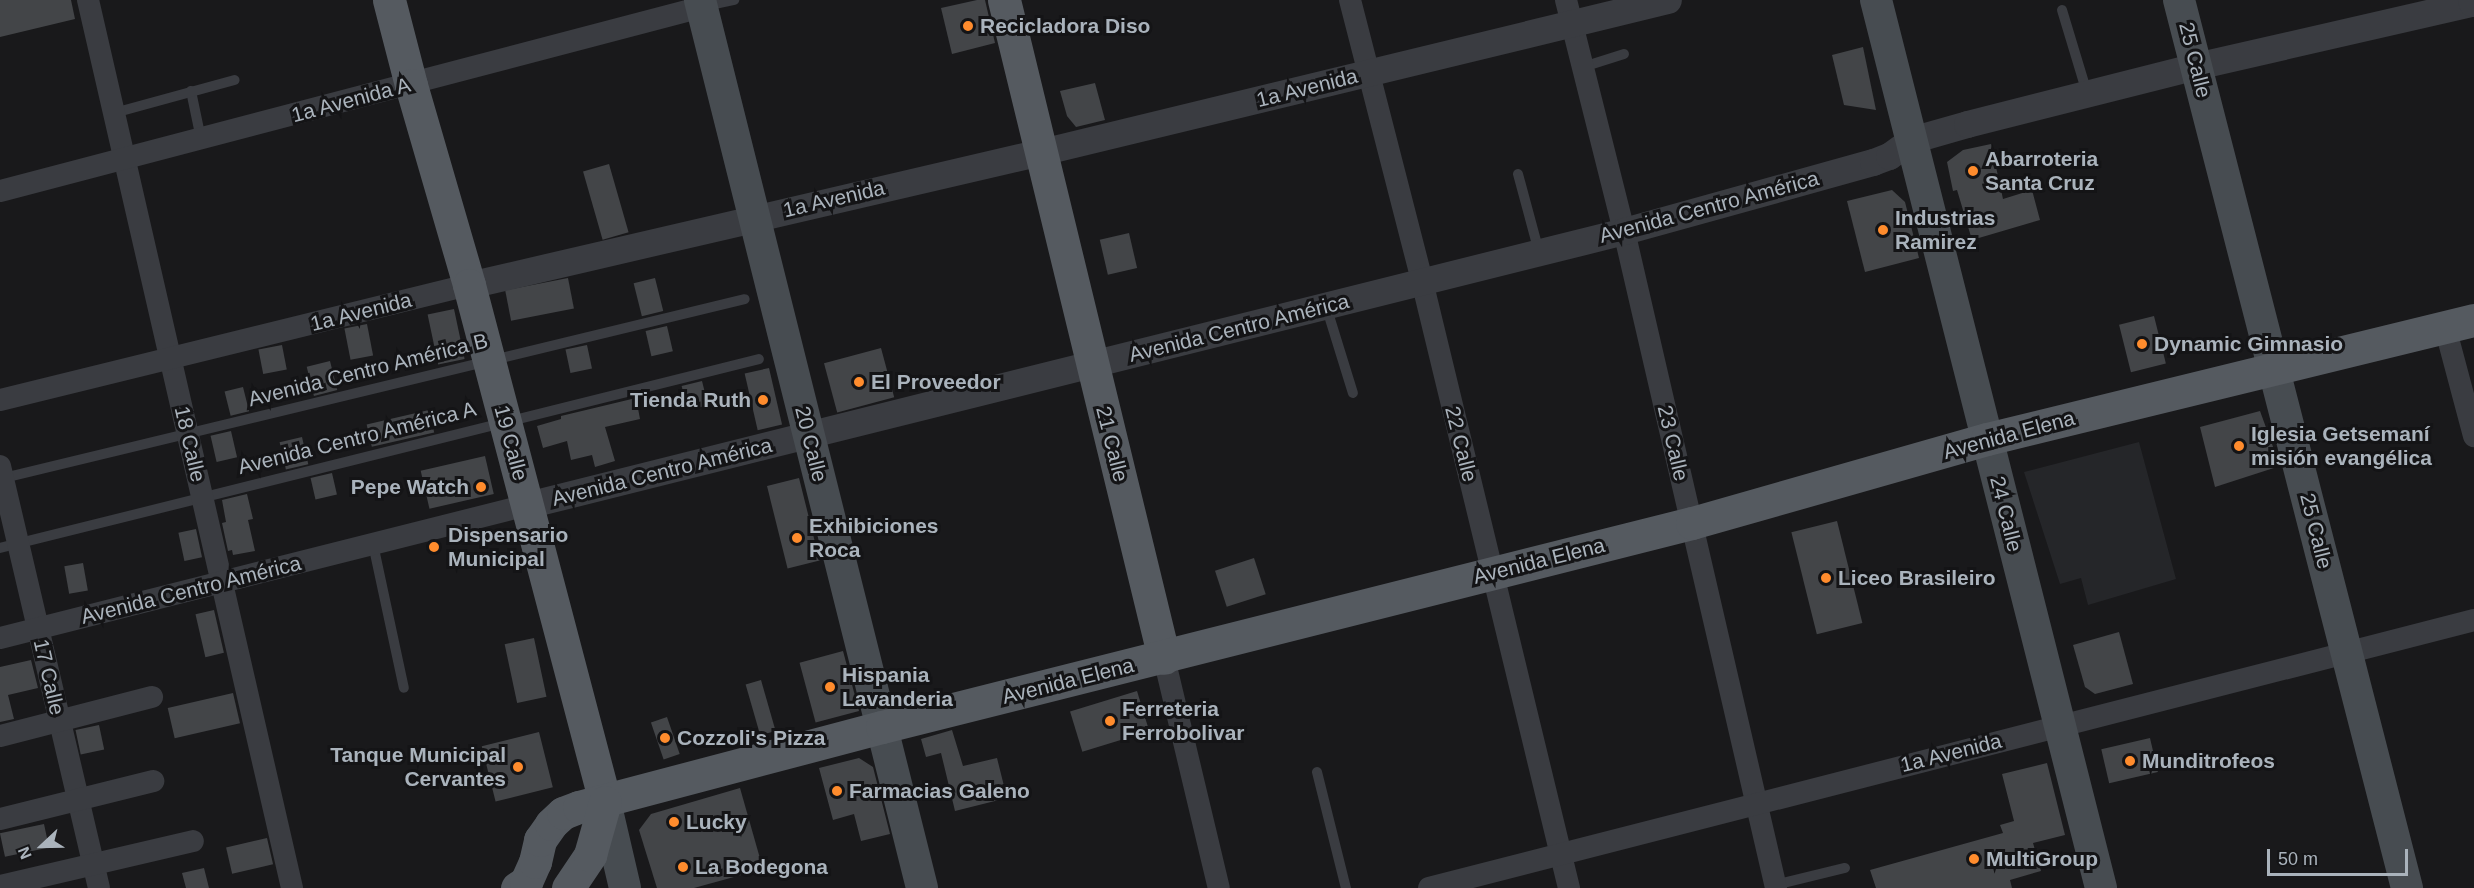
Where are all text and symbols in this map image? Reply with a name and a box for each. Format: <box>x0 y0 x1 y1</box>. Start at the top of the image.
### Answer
place label: Recicladora Diso <box>980 13 1150 39</box>
marker: Recicladora Diso <box>961 19 975 33</box>
street label: 25 Calle <box>2173 20 2217 100</box>
street label: 1a Avenida <box>1253 63 1361 113</box>
street label: 1a Avenida A <box>288 72 414 128</box>
place label: Abarroteria Santa Cruz <box>1985 146 2098 196</box>
marker: Abarroteria Santa Cruz <box>1966 164 1980 178</box>
street label: Avenida Centro América <box>1596 165 1822 249</box>
street label: 1a Avenida <box>780 175 888 223</box>
place label: Industrias Ramirez <box>1895 205 1995 255</box>
marker: Industrias Ramirez <box>1876 223 1890 237</box>
street label: 1a Avenida <box>307 287 415 337</box>
street label: Avenida Centro América <box>1126 288 1352 368</box>
street label: Avenida Centro América B <box>245 328 491 412</box>
place label: Dynamic Gimnasio <box>2154 331 2343 357</box>
marker: Dynamic Gimnasio <box>2135 337 2149 351</box>
place label: El Proveedor <box>871 369 1001 395</box>
marker: El Proveedor <box>852 375 866 389</box>
place label: Tienda Ruth <box>630 387 751 413</box>
marker: Tienda Ruth <box>756 393 770 407</box>
street label: Avenida Centro América A <box>234 396 480 480</box>
street label: 19 Calle <box>489 403 533 483</box>
street label: 23 Calle <box>1652 403 1694 483</box>
street label: 18 Calle <box>169 404 211 484</box>
street label: 20 Calle <box>789 404 833 484</box>
street label: 21 Calle <box>1090 404 1134 484</box>
street label: 22 Calle <box>1439 404 1483 484</box>
street label: Avenida Elena <box>1941 405 2077 465</box>
place label: Iglesia Getsemaní misión evangélica <box>2251 421 2432 471</box>
street label: Avenida Centro América <box>549 432 775 512</box>
marker: Iglesia Getsemaní misión evangélica <box>2232 439 2246 453</box>
place label: Pepe Watch <box>351 474 469 500</box>
street label: 24 Calle <box>1984 474 2028 554</box>
marker: Pepe Watch <box>474 480 488 494</box>
street label: 25 Calle <box>2294 491 2338 571</box>
place label: Exhibiciones Roca <box>809 513 939 563</box>
place label: Dispensario Municipal <box>448 522 568 572</box>
marker: Exhibiciones Roca <box>790 531 804 545</box>
street label: Avenida Elena <box>1470 532 1608 590</box>
marker: Dispensario Municipal <box>425 538 443 556</box>
street label: Avenida Centro América <box>78 550 304 630</box>
place label: Liceo Brasileiro <box>1838 565 1996 591</box>
marker: Liceo Brasileiro <box>1819 571 1833 585</box>
street label: 17 Calle <box>28 637 70 717</box>
street label: Avenida Elena <box>999 652 1137 710</box>
place label: Hispania Lavanderia <box>842 662 953 712</box>
marker: Hispania Lavanderia <box>823 680 837 694</box>
place label: Ferreteria Ferrobolivar <box>1122 696 1245 746</box>
marker: Ferreteria Ferrobolivar <box>1103 714 1117 728</box>
place label: Cozzoli's Pizza <box>677 725 826 751</box>
street label: 1a Avenida <box>1897 728 2005 778</box>
marker: Cozzoli's Pizza <box>658 731 672 745</box>
place label: Tanque Municipal Cervantes <box>330 742 506 792</box>
place label: Munditrofeos <box>2142 748 2275 774</box>
marker: Munditrofeos <box>2123 754 2137 768</box>
marker: Tanque Municipal Cervantes <box>511 760 525 774</box>
place label: Farmacias Galeno <box>849 778 1030 804</box>
marker: Farmacias Galeno <box>830 784 844 798</box>
place label: Lucky <box>686 809 747 835</box>
marker: Lucky <box>667 815 681 829</box>
north arrow <box>12 816 72 876</box>
scale bar <box>2270 837 2411 875</box>
text: N <box>15 844 35 861</box>
place label: MultiGroup <box>1986 846 2098 872</box>
text: 50 m <box>2278 849 2318 869</box>
marker: MultiGroup <box>1967 852 1981 866</box>
place label: La Bodegona <box>695 854 828 880</box>
marker: La Bodegona <box>676 860 690 874</box>

